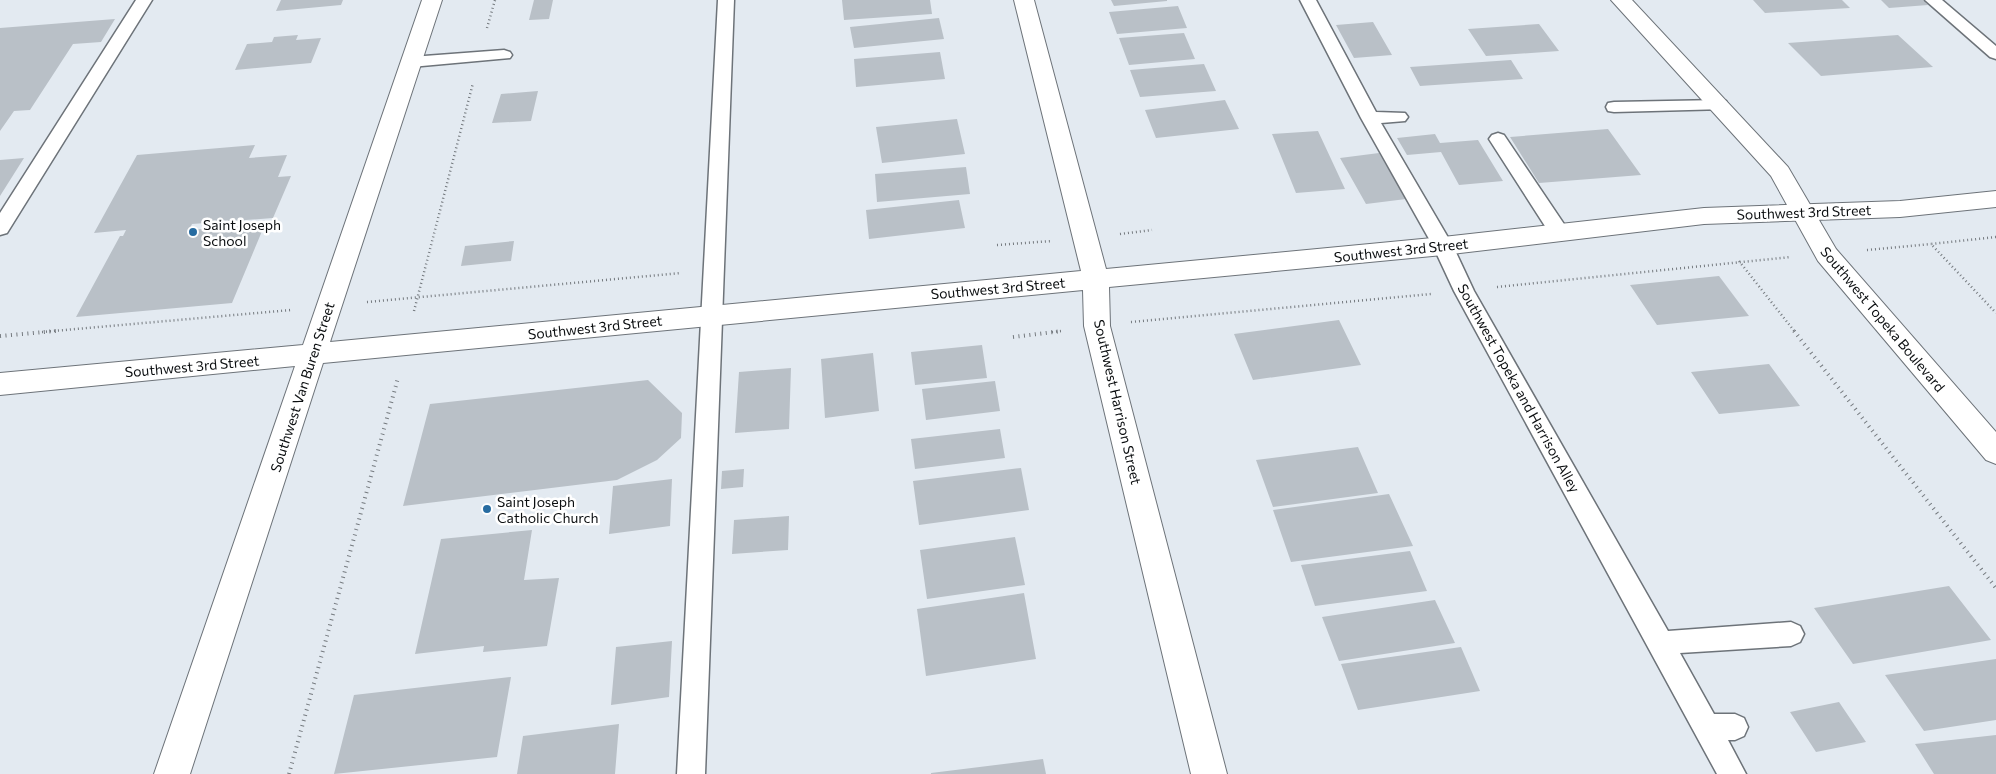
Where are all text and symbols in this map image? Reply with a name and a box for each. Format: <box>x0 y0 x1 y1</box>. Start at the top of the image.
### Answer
street label: Southwest 3rd Street <box>1736 201 1872 223</box>
place label: Saint Joseph School <box>203 216 281 249</box>
marker: Saint Joseph School <box>187 226 199 238</box>
street label: Southwest 3rd Street <box>1333 234 1469 265</box>
street label: Southwest Topeka Boulevard <box>1817 243 1949 395</box>
street label: Southwest 3rd Street <box>930 274 1066 302</box>
street label: Southwest Topeka and Harrison Alley <box>1454 281 1584 495</box>
street label: Southwest Van Buren Street <box>266 300 338 474</box>
street label: Southwest 3rd Street <box>527 311 663 342</box>
street label: Southwest Harrison Street <box>1091 318 1145 486</box>
street label: Southwest 3rd Street <box>124 352 260 380</box>
place label: Saint Joseph Catholic Church <box>497 493 599 526</box>
marker: Saint Joseph Catholic Church <box>481 503 493 515</box>

